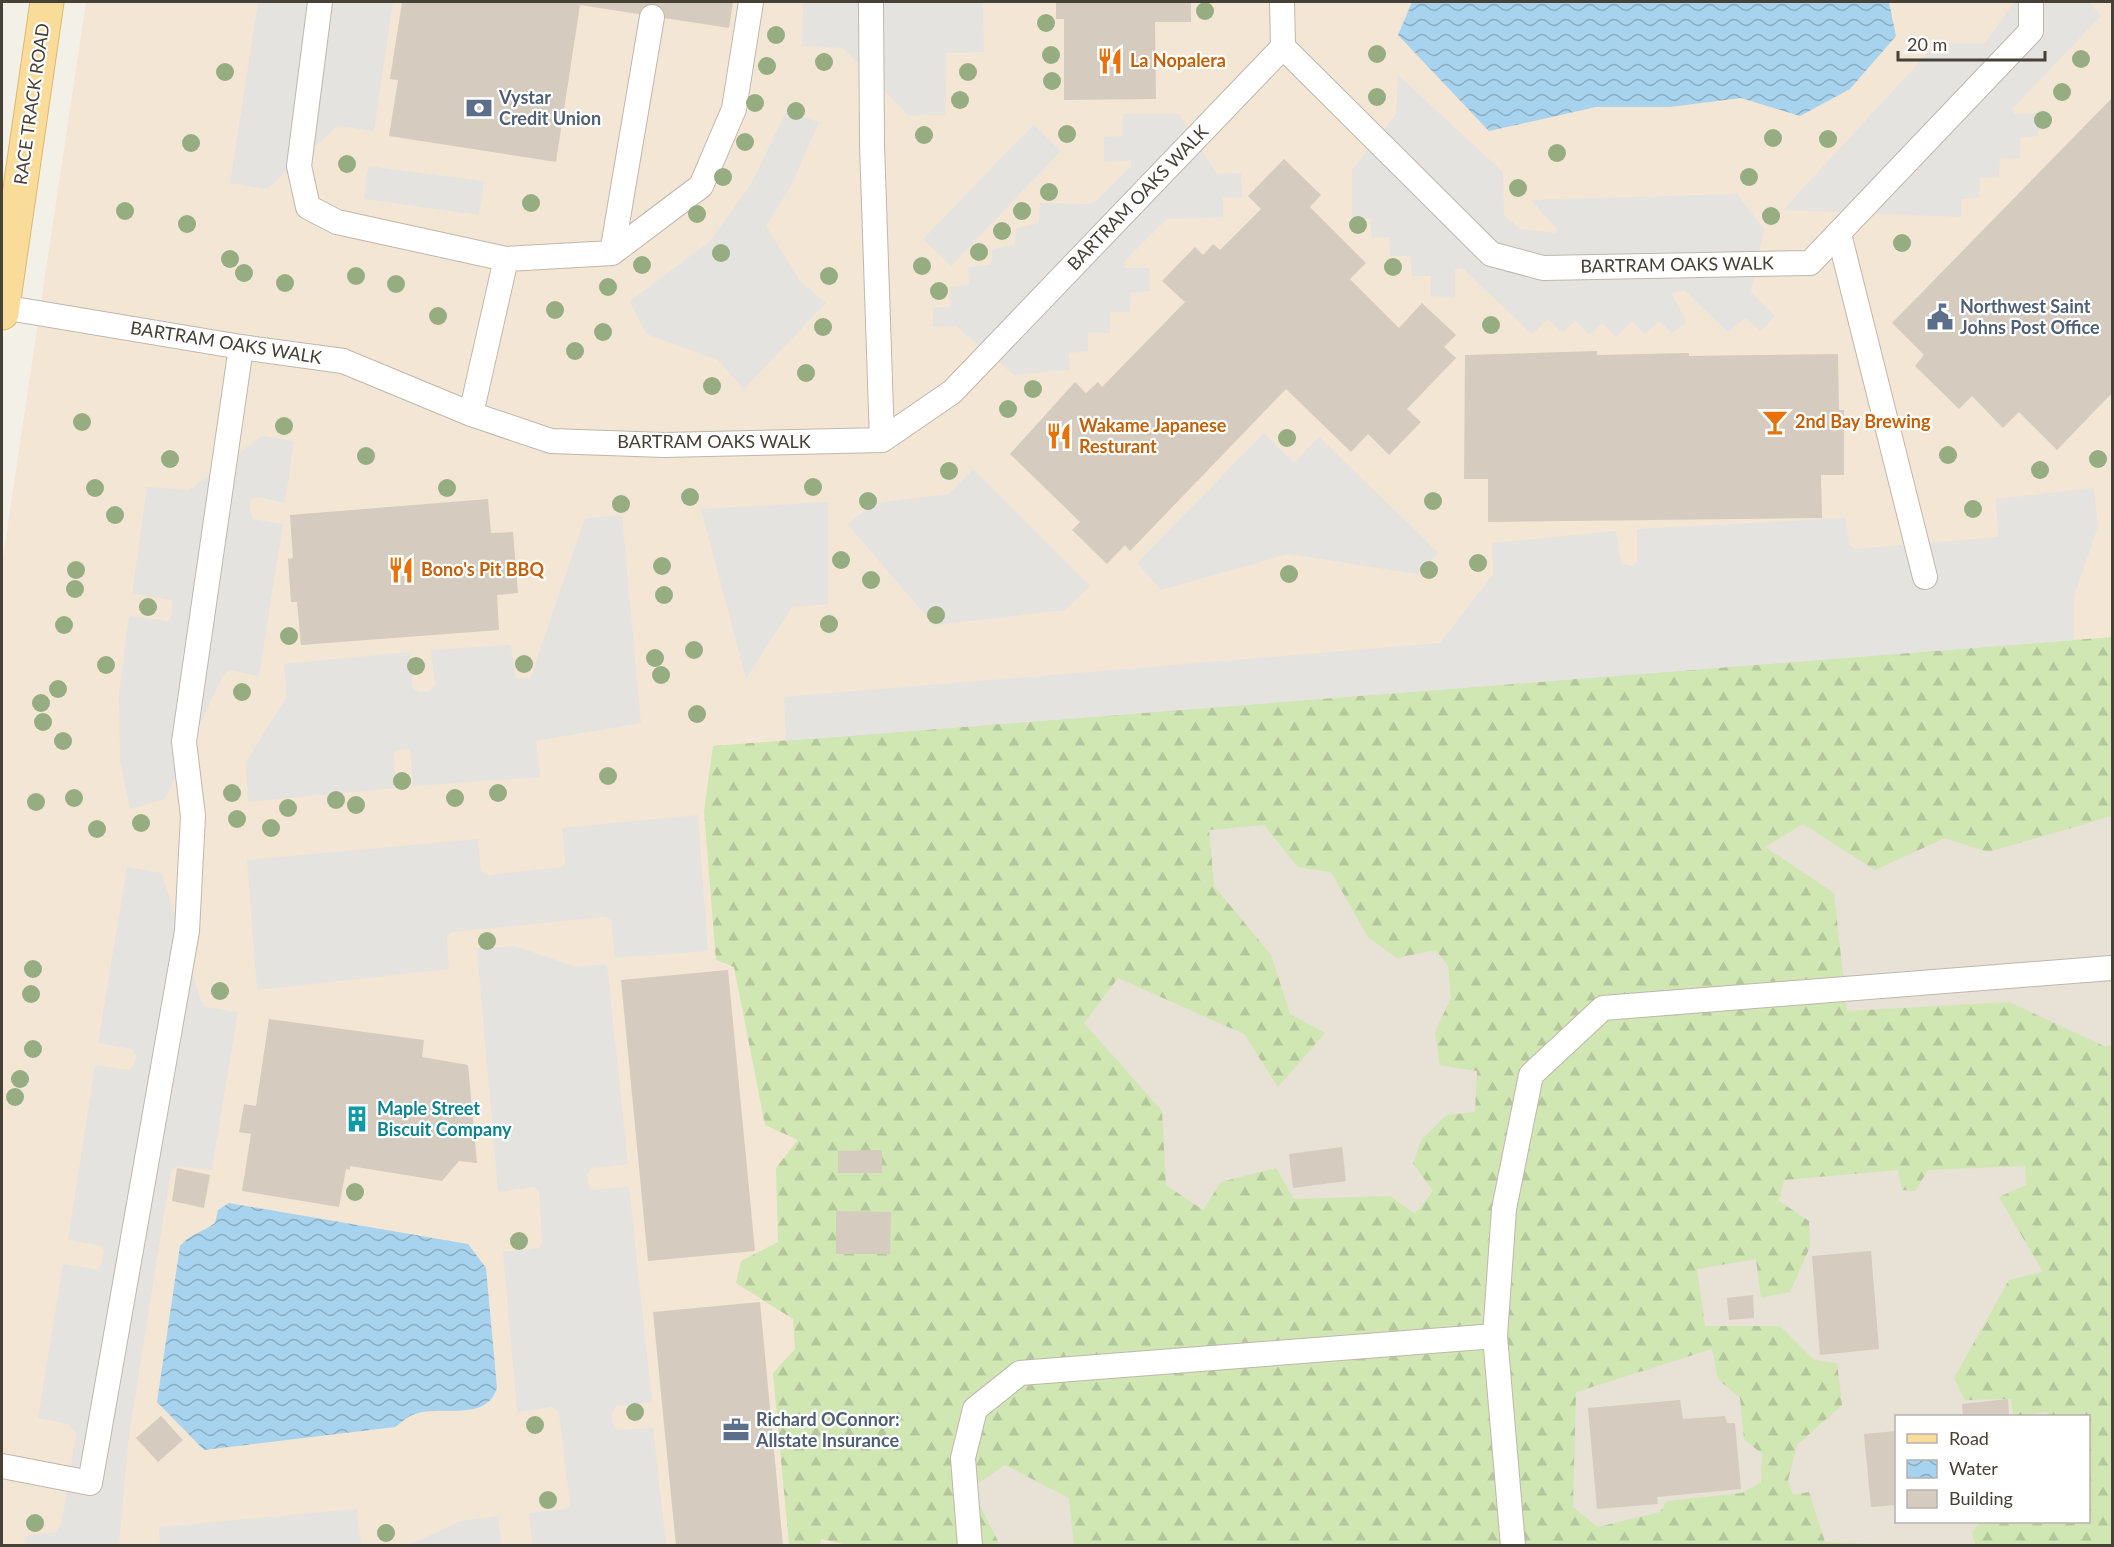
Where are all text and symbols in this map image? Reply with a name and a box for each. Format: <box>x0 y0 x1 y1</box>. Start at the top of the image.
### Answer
street label: RACE TRACK ROAD <box>9 22 53 186</box>
scale bar <box>1898 24 2045 62</box>
text: 20 m <box>1907 33 1947 55</box>
restaurant icon: La Nopalera <box>1095 46 1125 76</box>
place label: La Nopalera <box>1130 49 1226 71</box>
place label: Vystar Credit Union <box>498 86 601 129</box>
bank icon: Vystar Credit Union <box>464 93 494 123</box>
street label: BARTRAM OAKS WALK <box>1062 120 1212 275</box>
street label: BARTRAM OAKS WALK <box>1580 251 1774 277</box>
place label: Northwest Saint Johns Post Office <box>1960 295 2100 338</box>
public building icon: Northwest Saint Johns Post Office <box>1925 302 1955 332</box>
street label: BARTRAM OAKS WALK <box>129 316 323 368</box>
bar icon: 2nd Bay Brewing <box>1760 407 1790 437</box>
place label: 2nd Bay Brewing <box>1795 410 1931 432</box>
place label: Wakame Japanese Resturant <box>1079 414 1227 457</box>
restaurant icon: Wakame Japanese Resturant <box>1044 421 1074 451</box>
street label: BARTRAM OAKS WALK <box>617 430 811 452</box>
restaurant icon: Bono's Pit BBQ <box>386 555 416 585</box>
place label: Bono's Pit BBQ <box>421 558 544 580</box>
place label: Maple Street Biscuit Company <box>377 1097 512 1140</box>
building icon: Maple Street Biscuit Company <box>342 1104 372 1134</box>
place label: Richard OConnor: Allstate Insurance <box>755 1408 900 1451</box>
office icon: Richard OConnor: Allstate Insurance <box>721 1415 751 1445</box>
legend <box>1895 1415 2090 1523</box>
text: Road <box>1949 1427 1989 1449</box>
text: Water <box>1949 1457 1998 1479</box>
text: Building <box>1949 1487 2013 1509</box>

